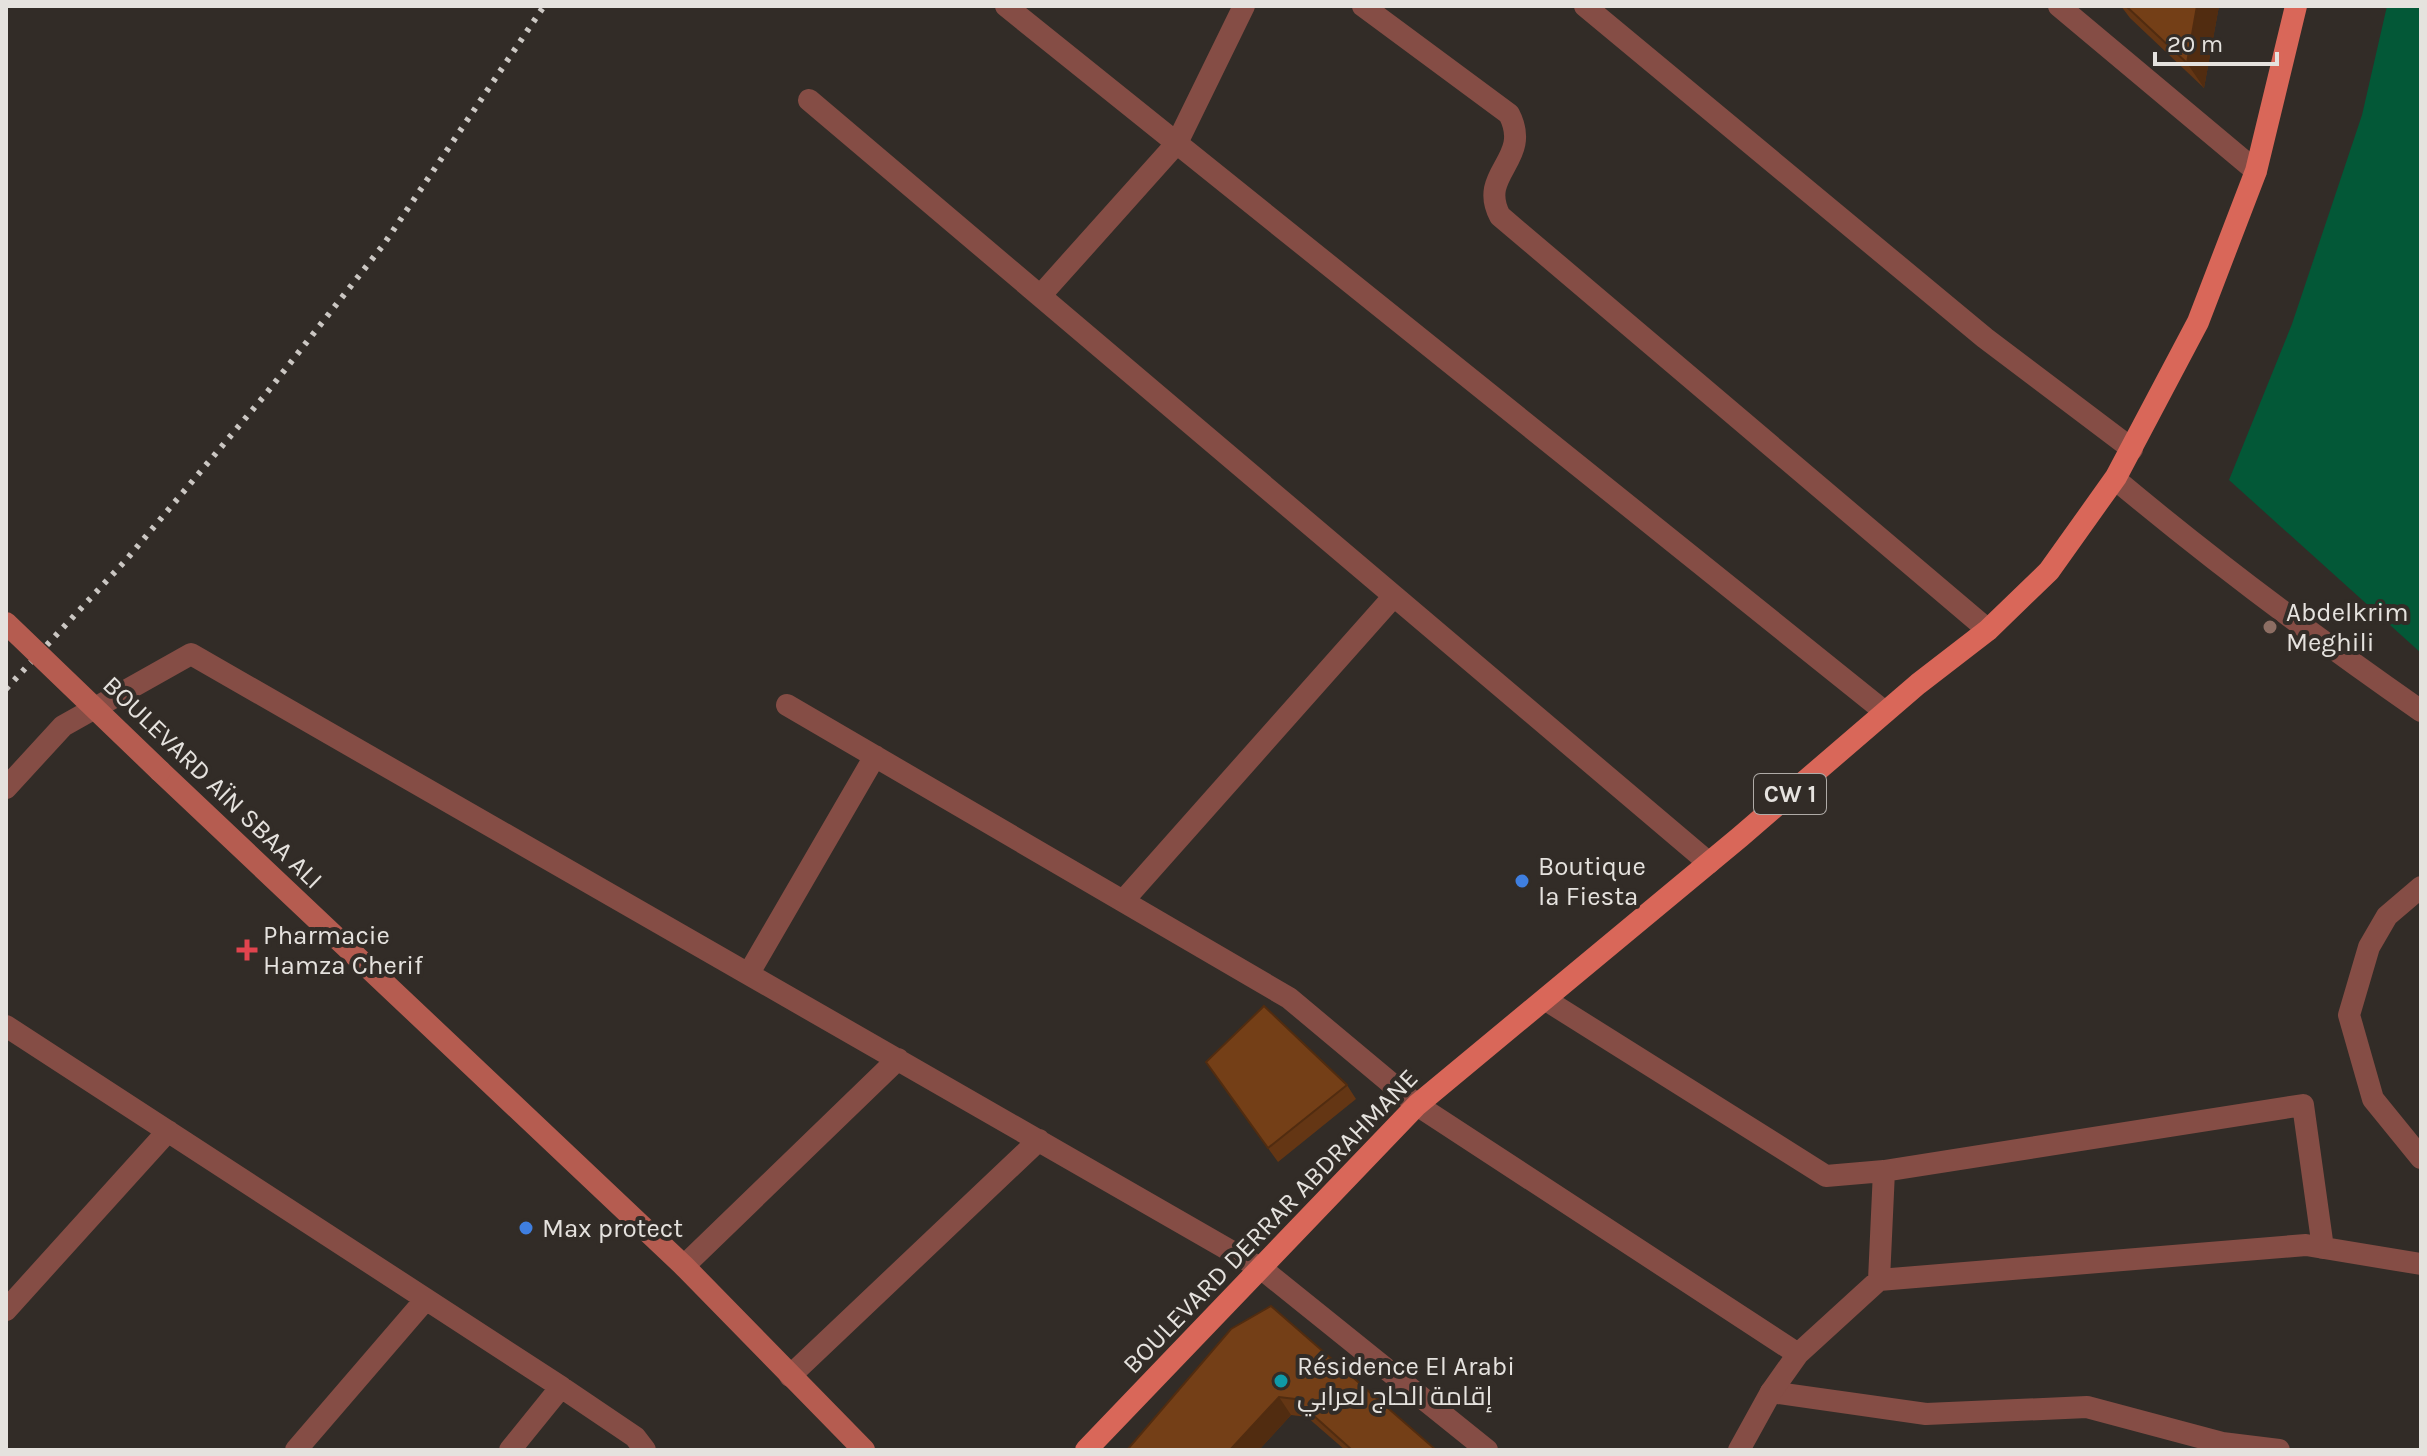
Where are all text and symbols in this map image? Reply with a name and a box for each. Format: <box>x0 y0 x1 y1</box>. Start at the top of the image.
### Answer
scale bar <box>2155 16 2277 66</box>
text: 20 m <box>2167 30 2223 58</box>
place label: Abdelkrim Meghili <box>2286 597 2409 658</box>
marker: Abdelkrim Meghili <box>2261 618 2279 636</box>
street label: BOULEVARD AÏN SBAA ALI <box>96 669 329 895</box>
road number: CW 1 <box>1754 774 1826 814</box>
place label: Boutique la Fiesta <box>1538 851 1646 912</box>
marker: Boutique la Fiesta <box>1513 872 1531 890</box>
place label: Pharmacie Hamza Cherif <box>263 920 424 981</box>
marker: Pharmacie Hamza Cherif <box>238 941 256 959</box>
street label: BOULEVARD DERRAR ABDRAHMANE <box>1116 1063 1424 1380</box>
place label: Max protect <box>542 1213 683 1244</box>
marker: Max protect <box>517 1219 535 1237</box>
place label: Résidence El Arabi إقامة الحاج لعرابي <box>1297 1351 1515 1417</box>
marker: Résidence El Arabi إقامة الحاج لعرابي <box>1272 1372 1290 1390</box>

